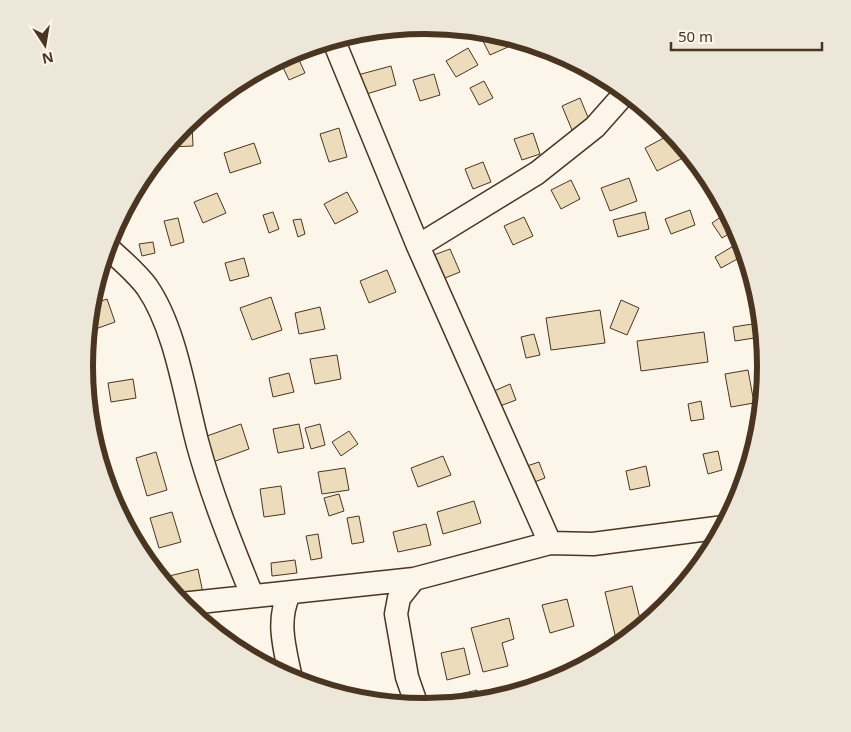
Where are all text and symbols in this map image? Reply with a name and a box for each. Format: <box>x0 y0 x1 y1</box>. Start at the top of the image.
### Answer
north arrow <box>20 20 70 70</box>
scale bar <box>671 20 822 52</box>
text: 50 m <box>678 26 713 46</box>
text: N <box>40 48 55 69</box>

